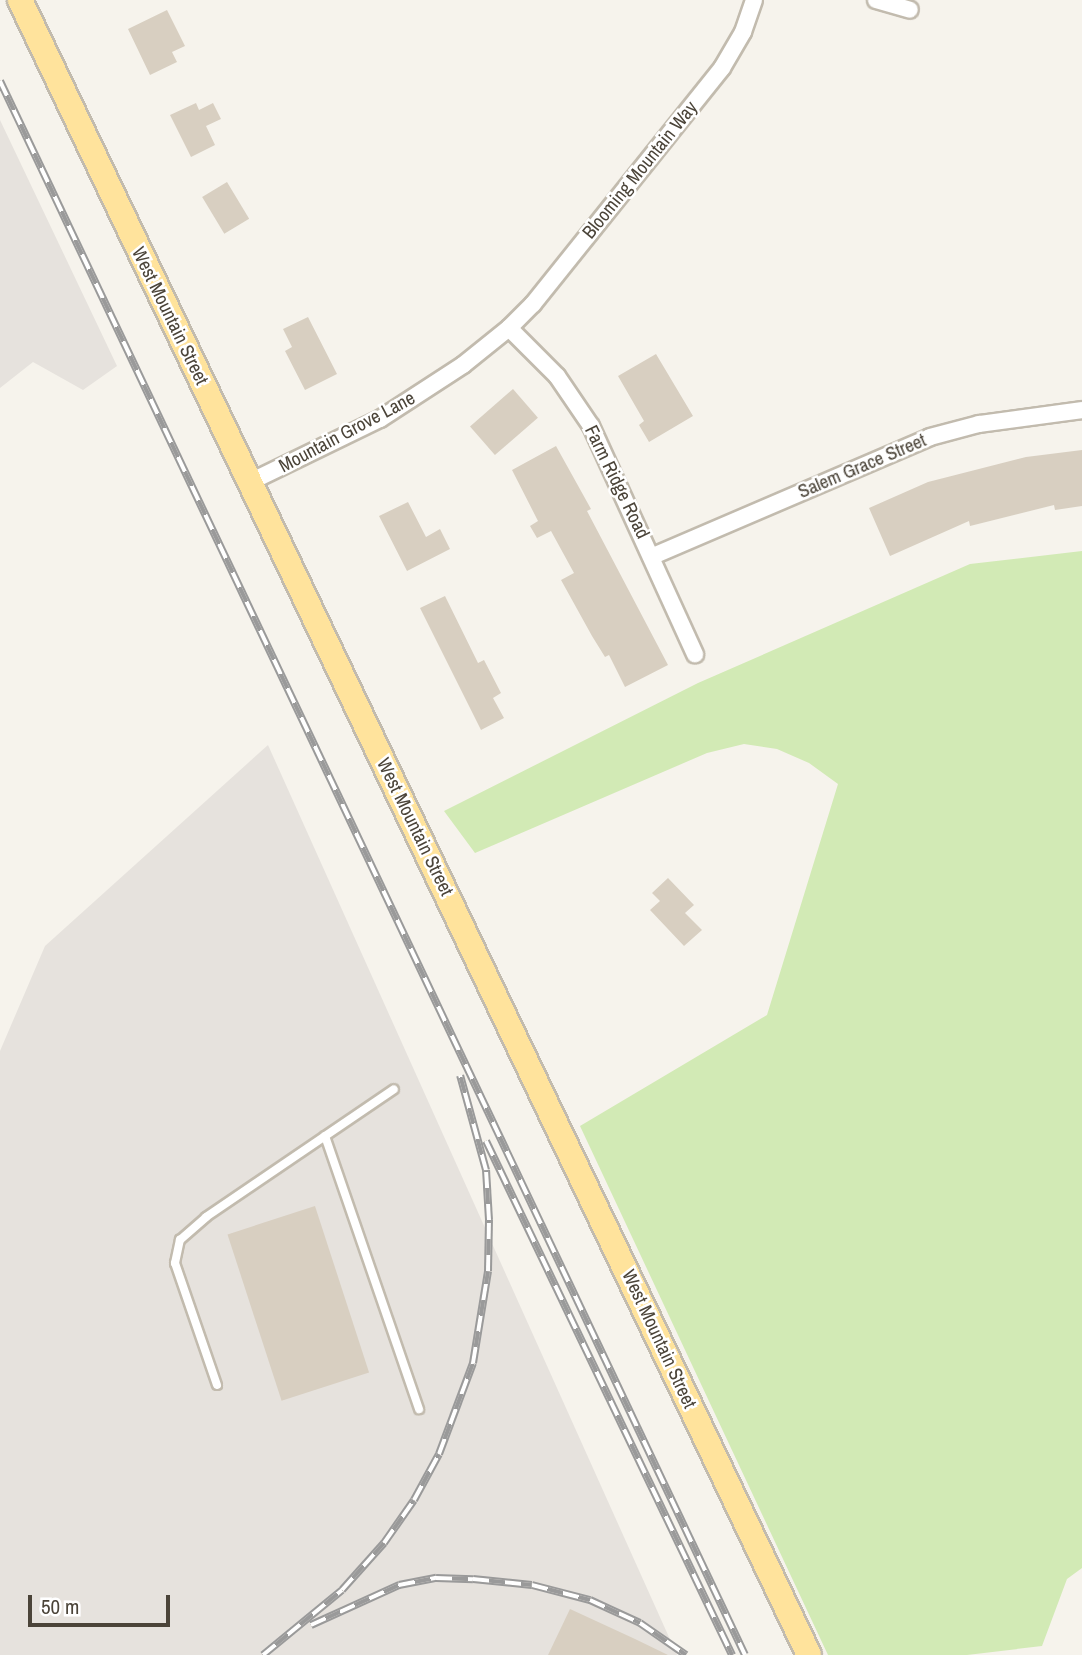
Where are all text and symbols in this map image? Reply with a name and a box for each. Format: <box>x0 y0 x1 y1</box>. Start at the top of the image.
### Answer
street label: Blooming Mountain Way <box>578 97 702 243</box>
street label: West Mountain Street <box>127 243 213 389</box>
street label: Mountain Grove Lane <box>275 387 419 477</box>
street label: Farm Ridge Road <box>580 422 654 542</box>
street label: Salem Grace Street <box>795 429 929 503</box>
street label: West Mountain Street <box>372 754 458 900</box>
street label: West Mountain Street <box>617 1266 701 1412</box>
scale bar <box>32 1582 173 1626</box>
text: 50 m <box>41 1592 79 1621</box>

